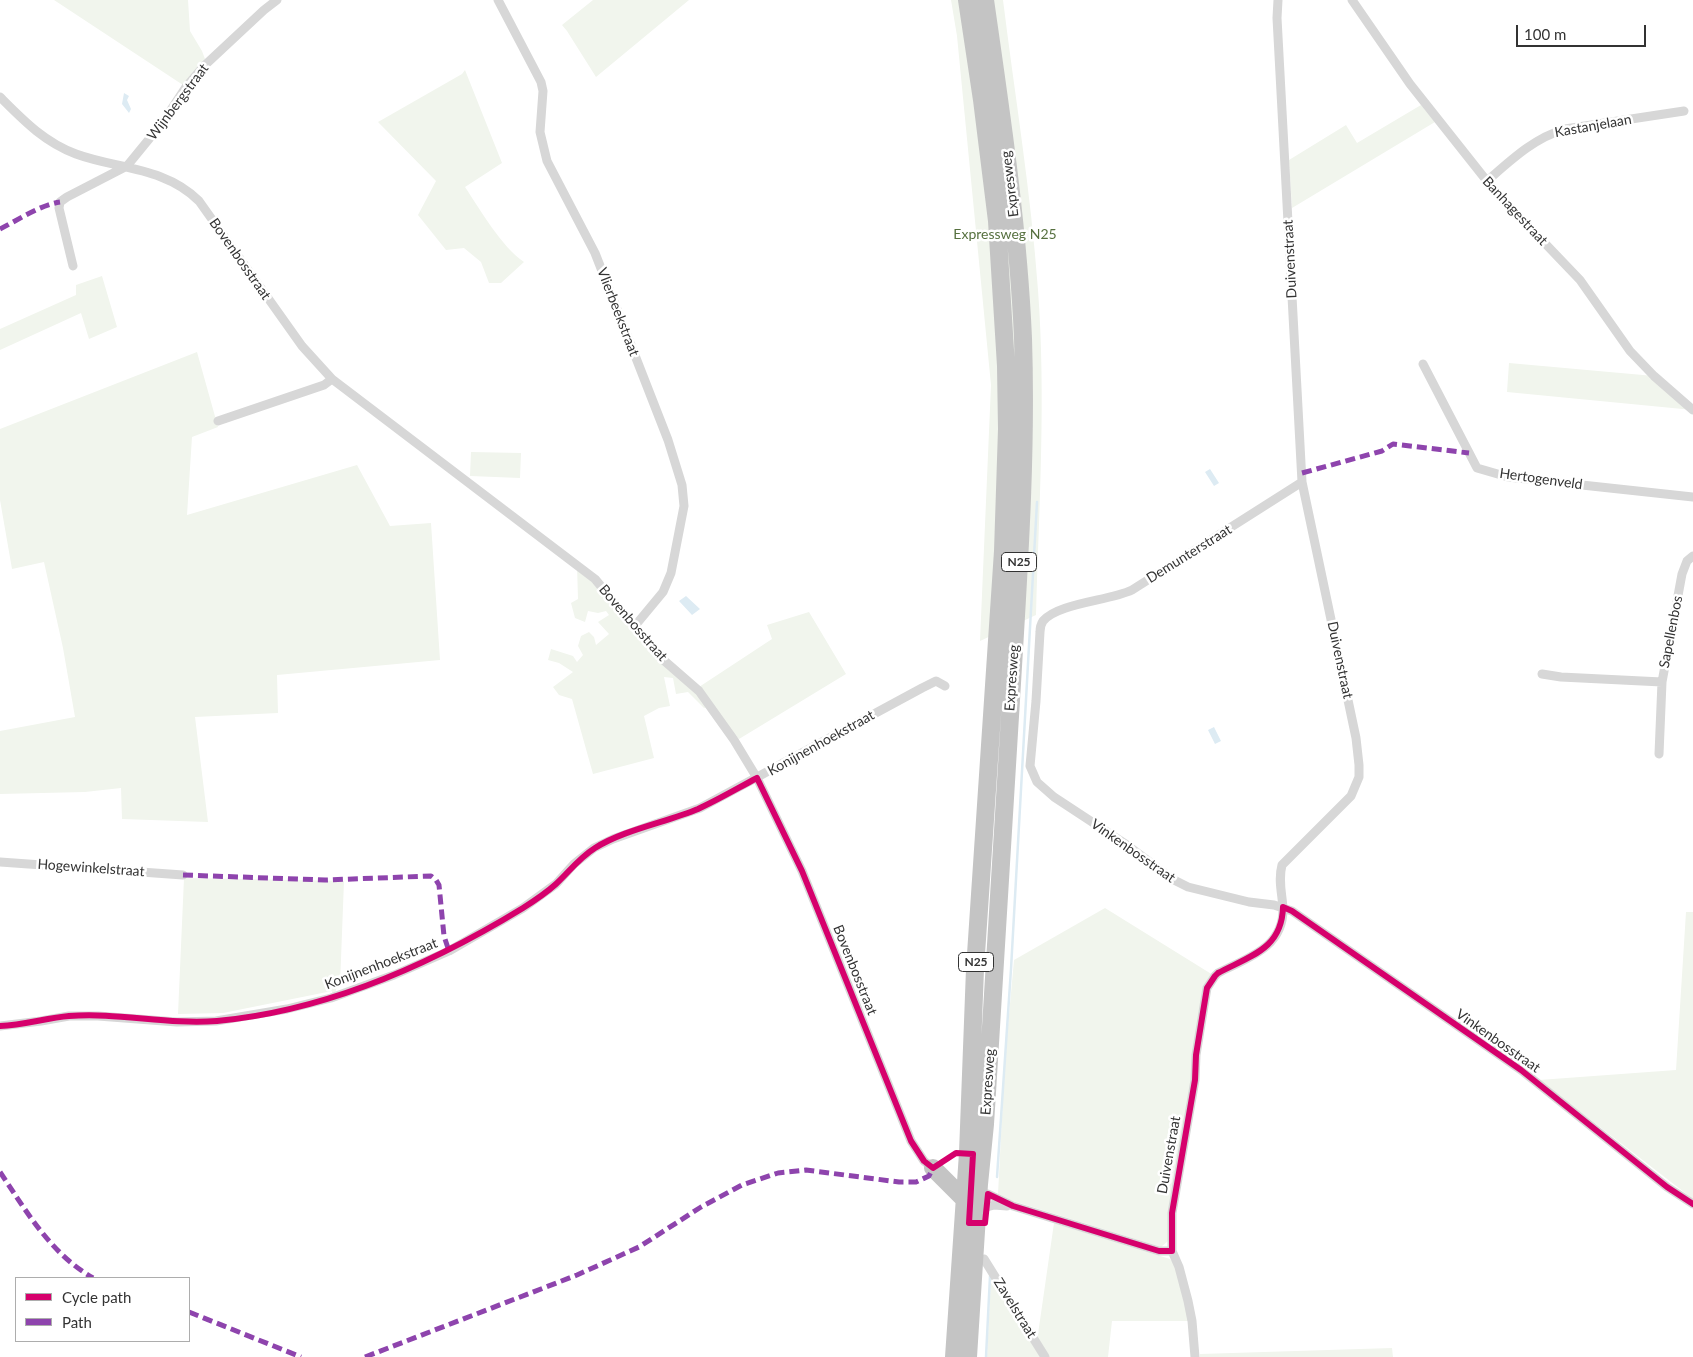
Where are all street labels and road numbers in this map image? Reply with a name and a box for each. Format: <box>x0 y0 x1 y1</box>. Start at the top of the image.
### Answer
street label: Wijnbergstraat <box>144 60 212 144</box>
street label: Kastanjelaan <box>1553 111 1633 141</box>
street label: Expresweg <box>998 150 1022 218</box>
street label: Banhagestraat <box>1479 173 1551 249</box>
street label: Bovenbosstraat <box>206 215 274 303</box>
street label: Duivenstraat <box>1280 219 1300 299</box>
street label: Vlierbeekstraat <box>593 265 643 359</box>
street label: Hertogenveld <box>1498 465 1584 493</box>
street label: Demunterstraat <box>1143 521 1235 587</box>
road number: N25 <box>1002 552 1036 572</box>
street label: Bovenbosstraat <box>595 581 671 665</box>
street label: Sapellenbos <box>1656 594 1686 670</box>
street label: Duivenstraat <box>1324 620 1356 700</box>
street label: Expresweg <box>1001 644 1023 712</box>
street label: Konijnenhoekstraat <box>765 707 877 779</box>
street label: Vinkenbosstraat <box>1088 816 1178 886</box>
street label: Hogewinkelstraat <box>37 856 145 880</box>
street label: Bovenbosstraat <box>829 923 881 1017</box>
street label: Konijnenhoekstraat <box>322 935 440 993</box>
road number: N25 <box>958 952 994 972</box>
street label: Vinkenbosstraat <box>1453 1006 1543 1076</box>
street label: Expresweg <box>977 1048 999 1116</box>
street label: Duivenstraat <box>1154 1115 1184 1195</box>
street label: Zavelstraat <box>990 1275 1040 1341</box>

